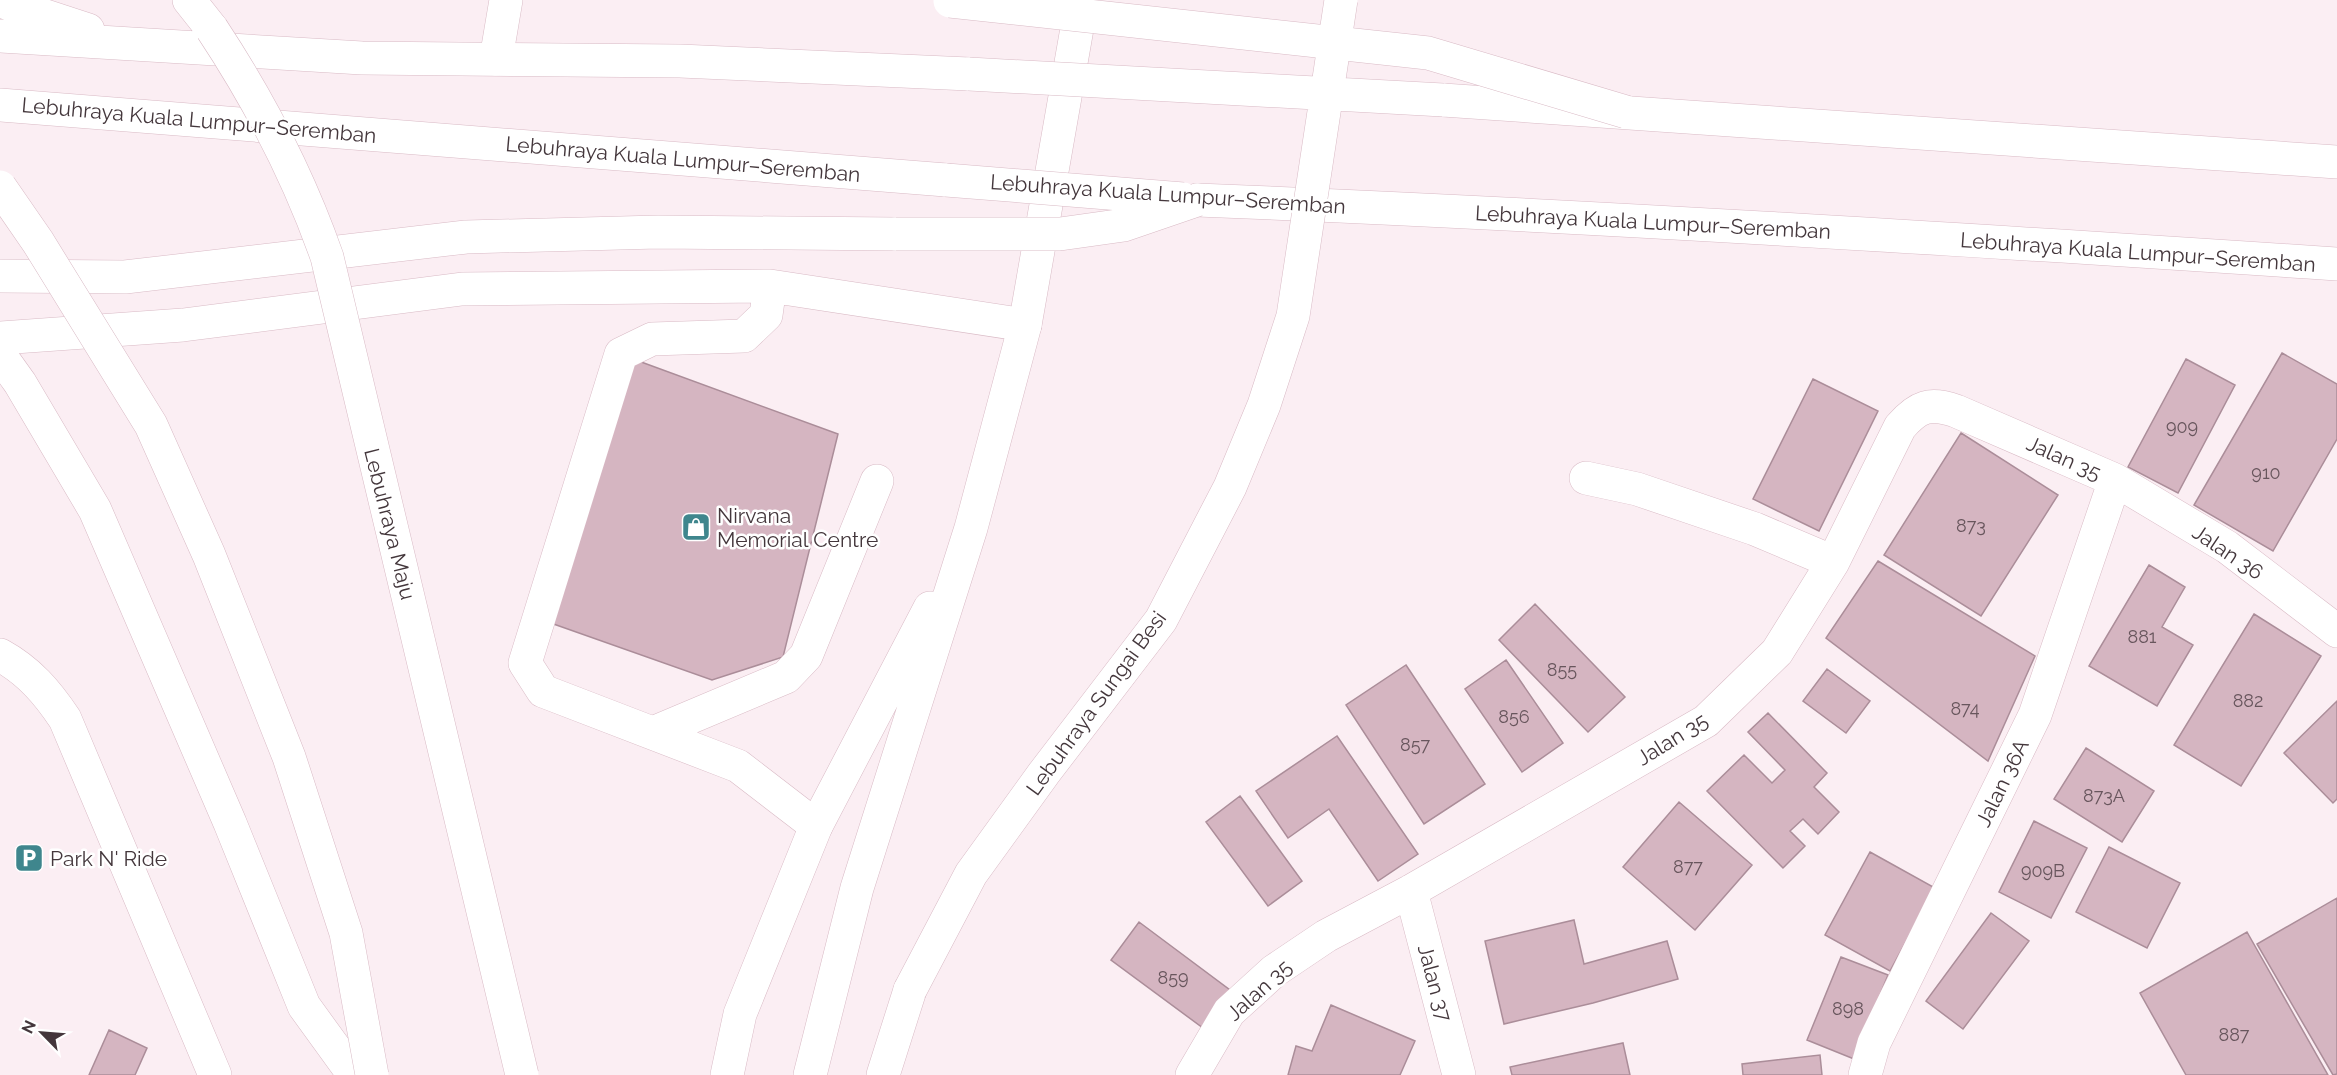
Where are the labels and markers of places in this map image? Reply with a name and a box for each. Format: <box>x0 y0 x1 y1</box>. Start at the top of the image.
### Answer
place label: Nirvana Memorial Centre <box>717 503 878 552</box>
shop icon: Nirvana Memorial Centre <box>680 511 712 543</box>
parking icon: Park N' Ride <box>13 842 45 874</box>
place label: Park N' Ride <box>50 846 167 871</box>

